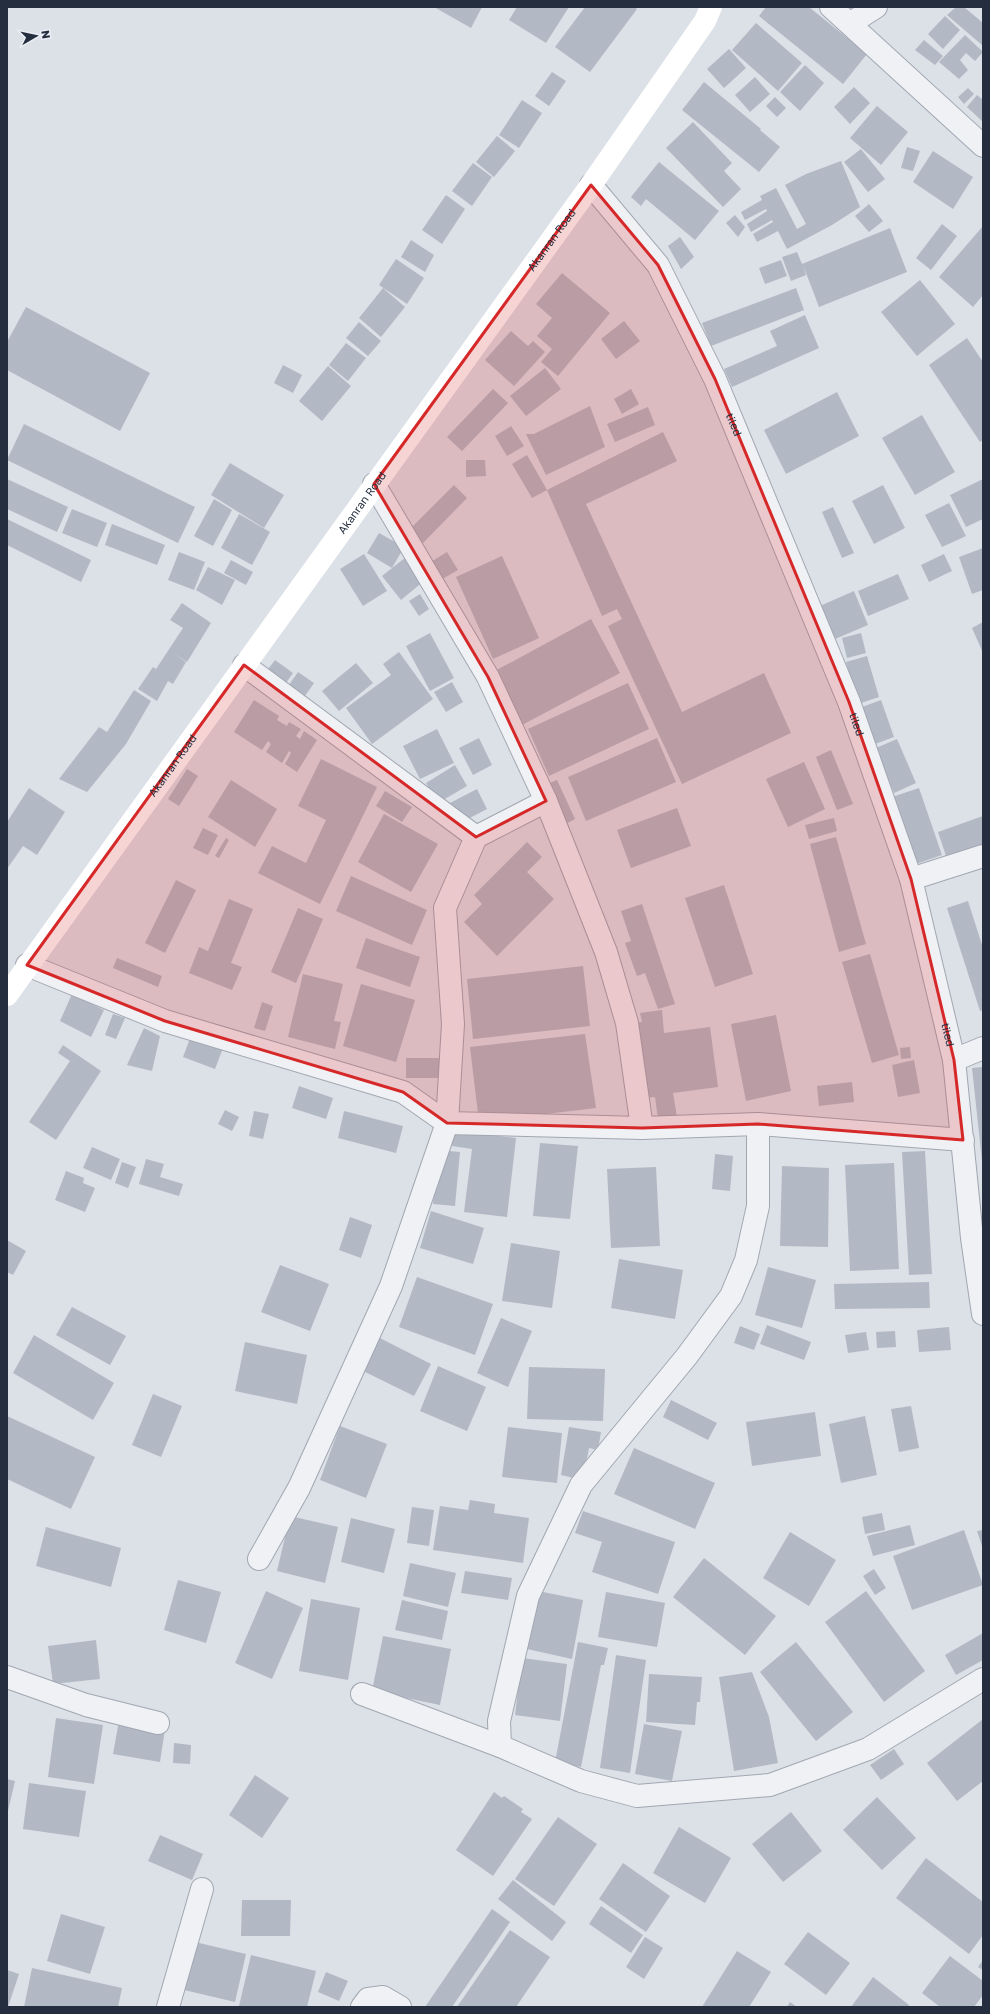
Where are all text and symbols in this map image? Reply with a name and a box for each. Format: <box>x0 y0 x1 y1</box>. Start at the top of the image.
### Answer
north arrow <box>16 16 56 56</box>
text: N <box>39 29 53 40</box>
street label: Akanran Road <box>524 206 578 273</box>
street label: tiled <box>724 411 745 438</box>
street label: Akanran Road <box>335 469 388 536</box>
street label: tiled <box>847 711 867 737</box>
street label: Akanran Road <box>145 732 199 799</box>
street label: tiled <box>939 1021 958 1048</box>

